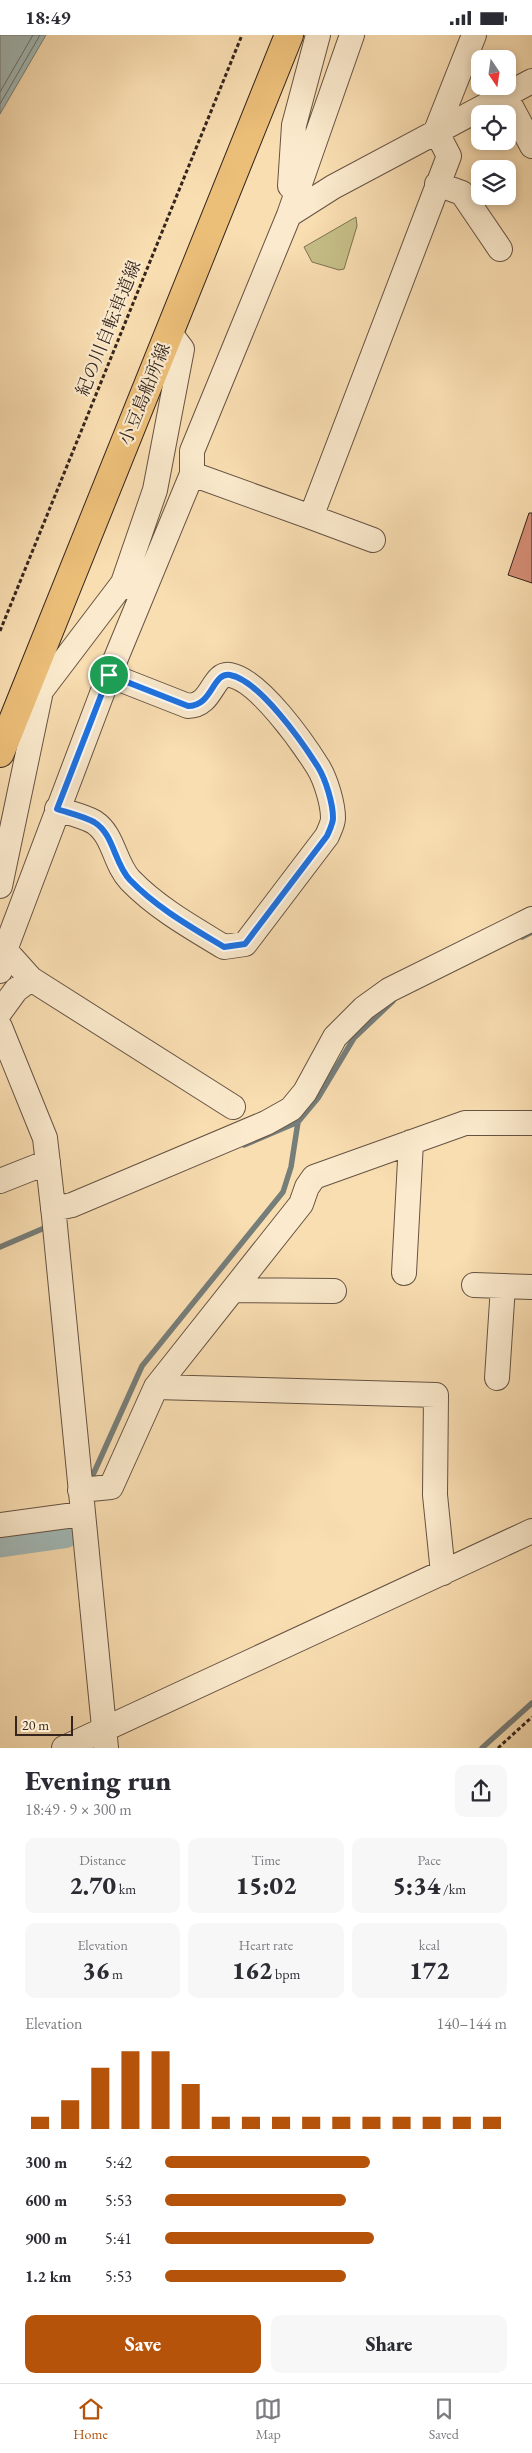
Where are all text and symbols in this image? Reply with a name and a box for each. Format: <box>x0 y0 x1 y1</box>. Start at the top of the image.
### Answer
text: 18:49 <box>25 5 71 30</box>
north arrow <box>471 50 516 95</box>
map controls <box>471 50 516 205</box>
button: locate <box>471 105 516 150</box>
button: layers <box>471 160 516 205</box>
street label: 紀の川自転車道線 <box>70 257 146 399</box>
street label: 小豆島船所線 <box>113 340 175 448</box>
pin <box>88 654 130 696</box>
icon: arrive <box>95 661 123 689</box>
scale bar <box>15 1713 72 1736</box>
text: 20 m <box>22 1716 49 1734</box>
text: Evening run <box>25 1762 171 1798</box>
button: share <box>455 1765 507 1817</box>
text: 18:49 · 9 × 300 m <box>25 1799 132 1820</box>
text: Distance <box>79 1851 126 1869</box>
text: Time <box>251 1851 281 1869</box>
text: Pace <box>418 1851 441 1869</box>
text: 2.70 <box>69 1869 116 1901</box>
text: 15:02 <box>235 1869 297 1901</box>
text: 5:34 <box>393 1869 440 1901</box>
text: km <box>116 1880 136 1898</box>
text: /km <box>440 1880 466 1898</box>
text: Elevation <box>77 1936 128 1954</box>
text: Heart rate <box>239 1936 293 1954</box>
text: kcal <box>419 1936 440 1954</box>
text: 36 <box>82 1954 109 1986</box>
text: 162 <box>232 1954 272 1986</box>
text: 172 <box>409 1954 450 1986</box>
text: m <box>109 1965 123 1983</box>
text: bpm <box>272 1965 300 1983</box>
text: Elevation <box>25 2013 83 2034</box>
text: 140–144 m <box>436 2013 507 2034</box>
text: 300 m <box>25 2152 67 2173</box>
text: 5:42 <box>105 2152 132 2173</box>
text: 600 m <box>25 2190 67 2211</box>
text: 5:53 <box>105 2190 132 2211</box>
text: 900 m <box>25 2228 67 2249</box>
text: 5:41 <box>105 2228 132 2249</box>
text: 1.2 km <box>25 2266 71 2287</box>
text: 5:53 <box>105 2266 132 2287</box>
button: Save <box>25 2315 261 2373</box>
button: Share <box>271 2315 507 2373</box>
tab: Home <box>73 2395 108 2443</box>
tab: Map <box>254 2395 282 2443</box>
tab: Saved <box>429 2395 459 2443</box>

